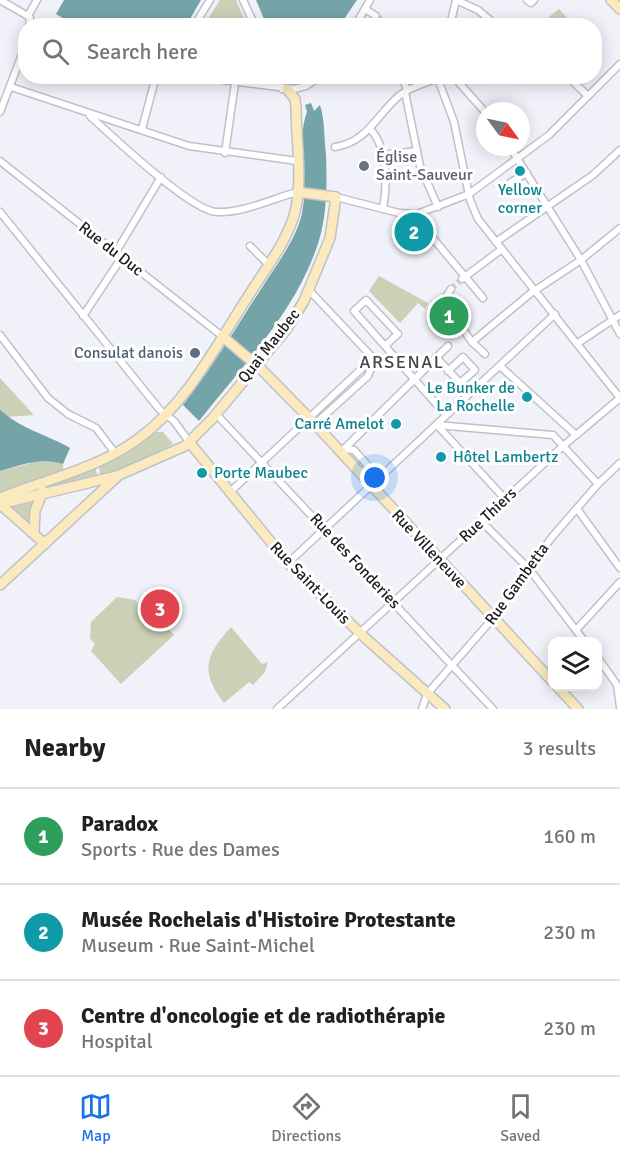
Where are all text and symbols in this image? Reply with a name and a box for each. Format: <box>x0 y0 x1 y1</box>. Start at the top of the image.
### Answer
search box <box>18 18 602 84</box>
icon: search <box>39 35 72 68</box>
text: Search here <box>87 38 198 65</box>
north arrow <box>476 102 530 156</box>
place label: Église Saint-Sauveur <box>376 147 473 185</box>
marker: Église Saint-Sauveur <box>357 159 371 173</box>
marker: Yellow corner <box>513 164 527 178</box>
place label: Yellow corner <box>498 180 542 218</box>
pin: 2 <box>394 210 434 254</box>
street label: Rue du Duc <box>75 217 147 281</box>
pin: 1 <box>430 294 468 338</box>
street label: Quai Maubec <box>234 305 304 387</box>
place label: Consulat danois <box>74 343 183 363</box>
marker: Consulat danois <box>188 346 202 360</box>
district label: ARSENAL <box>360 351 444 373</box>
place label: Le Bunker de La Rochelle <box>427 378 515 416</box>
marker: Le Bunker de La Rochelle <box>520 390 534 404</box>
place label: Carré Amelot <box>294 414 384 434</box>
marker: Carré Amelot <box>389 417 403 431</box>
place label: Hôtel Lambertz <box>453 447 558 467</box>
marker: Hôtel Lambertz <box>434 450 448 464</box>
place label: Porte Maubec <box>214 463 308 483</box>
your location <box>360 463 389 492</box>
marker: Porte Maubec <box>195 466 209 480</box>
street label: Rue Thiers <box>455 483 521 547</box>
street label: Rue Villeneuve <box>387 505 471 593</box>
street label: Rue des Fonderies <box>306 509 404 613</box>
street label: Rue Saint-Louis <box>266 538 354 628</box>
street label: Rue Gambetta <box>481 539 553 629</box>
pin: 3 <box>140 586 180 632</box>
map controls <box>548 637 602 691</box>
button: layers <box>548 637 602 691</box>
text: Nearby <box>24 732 105 764</box>
text: 3 results <box>523 736 596 761</box>
text: Paradox <box>81 810 158 837</box>
text: 1 <box>38 824 49 849</box>
text: 160 m <box>543 824 596 849</box>
text: Sports · Rue des Dames <box>81 837 280 862</box>
text: Musée Rochelais d'Histoire Protestante <box>81 906 456 933</box>
text: 2 <box>38 920 49 945</box>
text: 230 m <box>543 920 596 945</box>
text: Museum · Rue Saint-Michel <box>81 933 315 958</box>
text: Centre d'oncologie et de radiothérapie <box>81 1002 446 1029</box>
text: 3 <box>38 1016 49 1041</box>
text: 230 m <box>543 1016 596 1041</box>
text: Hospital <box>81 1029 153 1054</box>
tab: Map <box>79 1090 112 1146</box>
tab: Directions <box>271 1090 341 1146</box>
tab: Saved <box>500 1090 541 1146</box>

